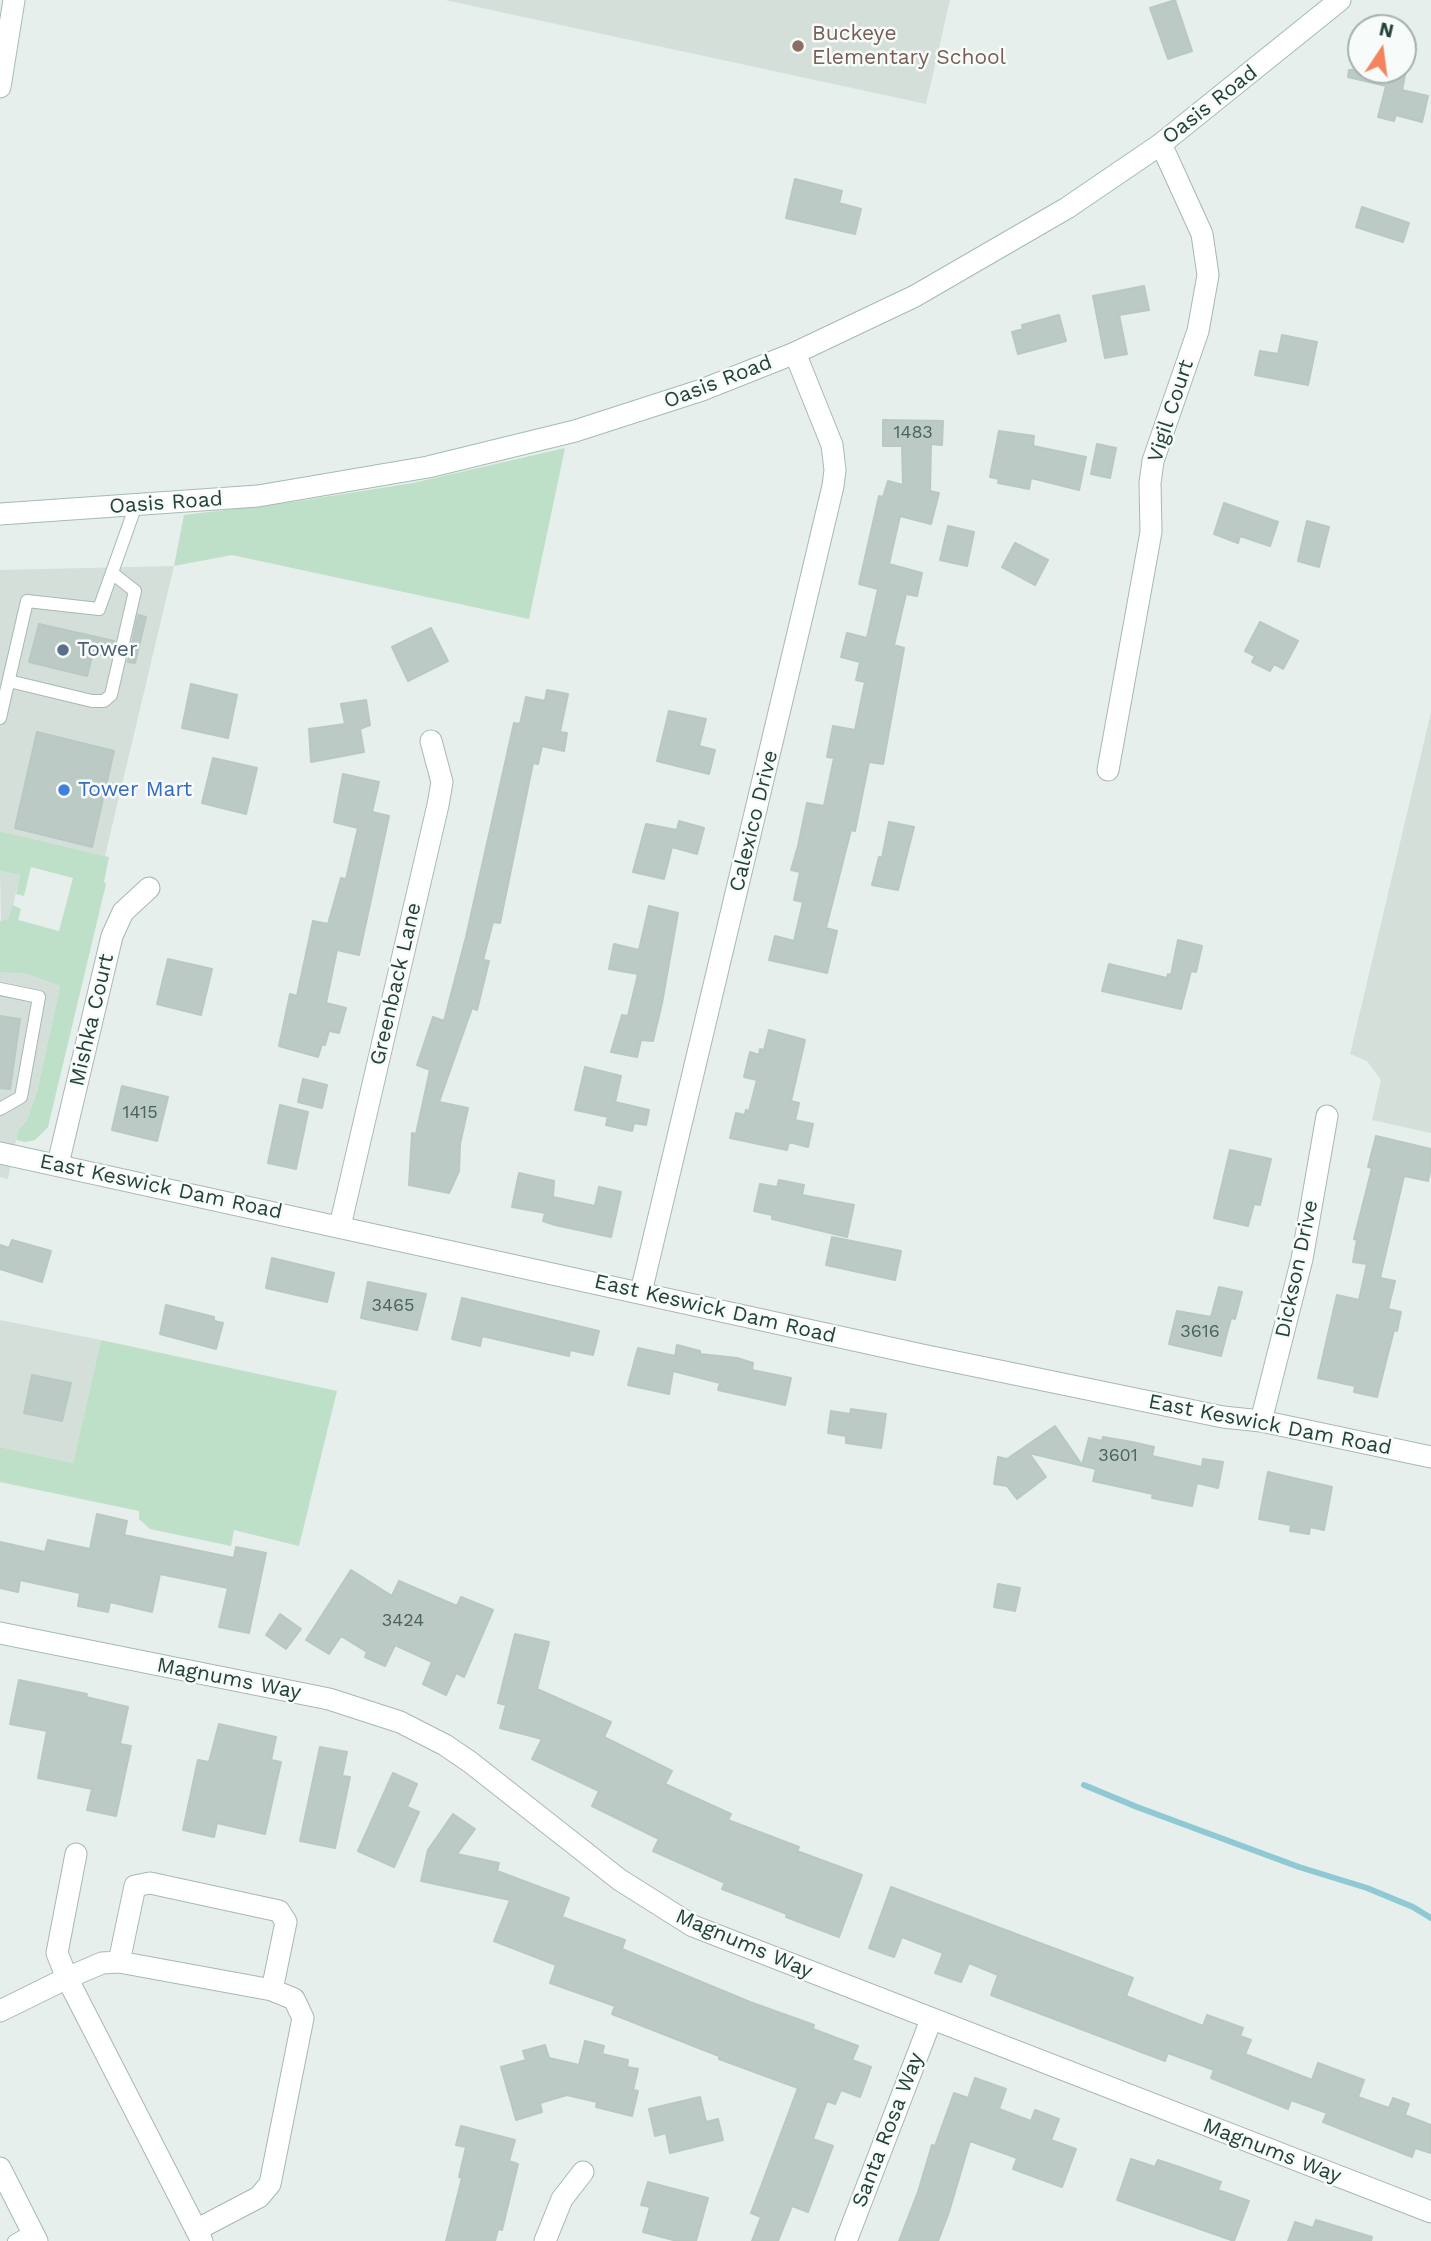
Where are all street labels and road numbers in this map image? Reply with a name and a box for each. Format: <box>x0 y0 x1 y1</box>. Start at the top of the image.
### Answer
street label: Oasis Road <box>1157 60 1263 150</box>
street label: Oasis Road <box>660 350 776 414</box>
street label: Vigil Court <box>1143 357 1199 465</box>
street label: Oasis Road <box>108 486 224 520</box>
street label: Calexico Drive <box>724 748 784 894</box>
street label: Greenback Lane <box>365 900 427 1068</box>
street label: Mishka Court <box>65 951 119 1089</box>
street label: East Keswick Dam Road <box>37 1149 285 1225</box>
street label: Dickson Drive <box>1270 1198 1324 1340</box>
street label: East Keswick Dam Road <box>592 1269 838 1349</box>
street label: East Keswick Dam Road <box>1146 1389 1394 1461</box>
street label: Magnums Way <box>155 1653 303 1705</box>
street label: Magnums Way <box>672 1904 816 1984</box>
street label: Santa Rosa Way <box>847 2049 929 2211</box>
street label: Magnums Way <box>1199 2113 1345 2189</box>

